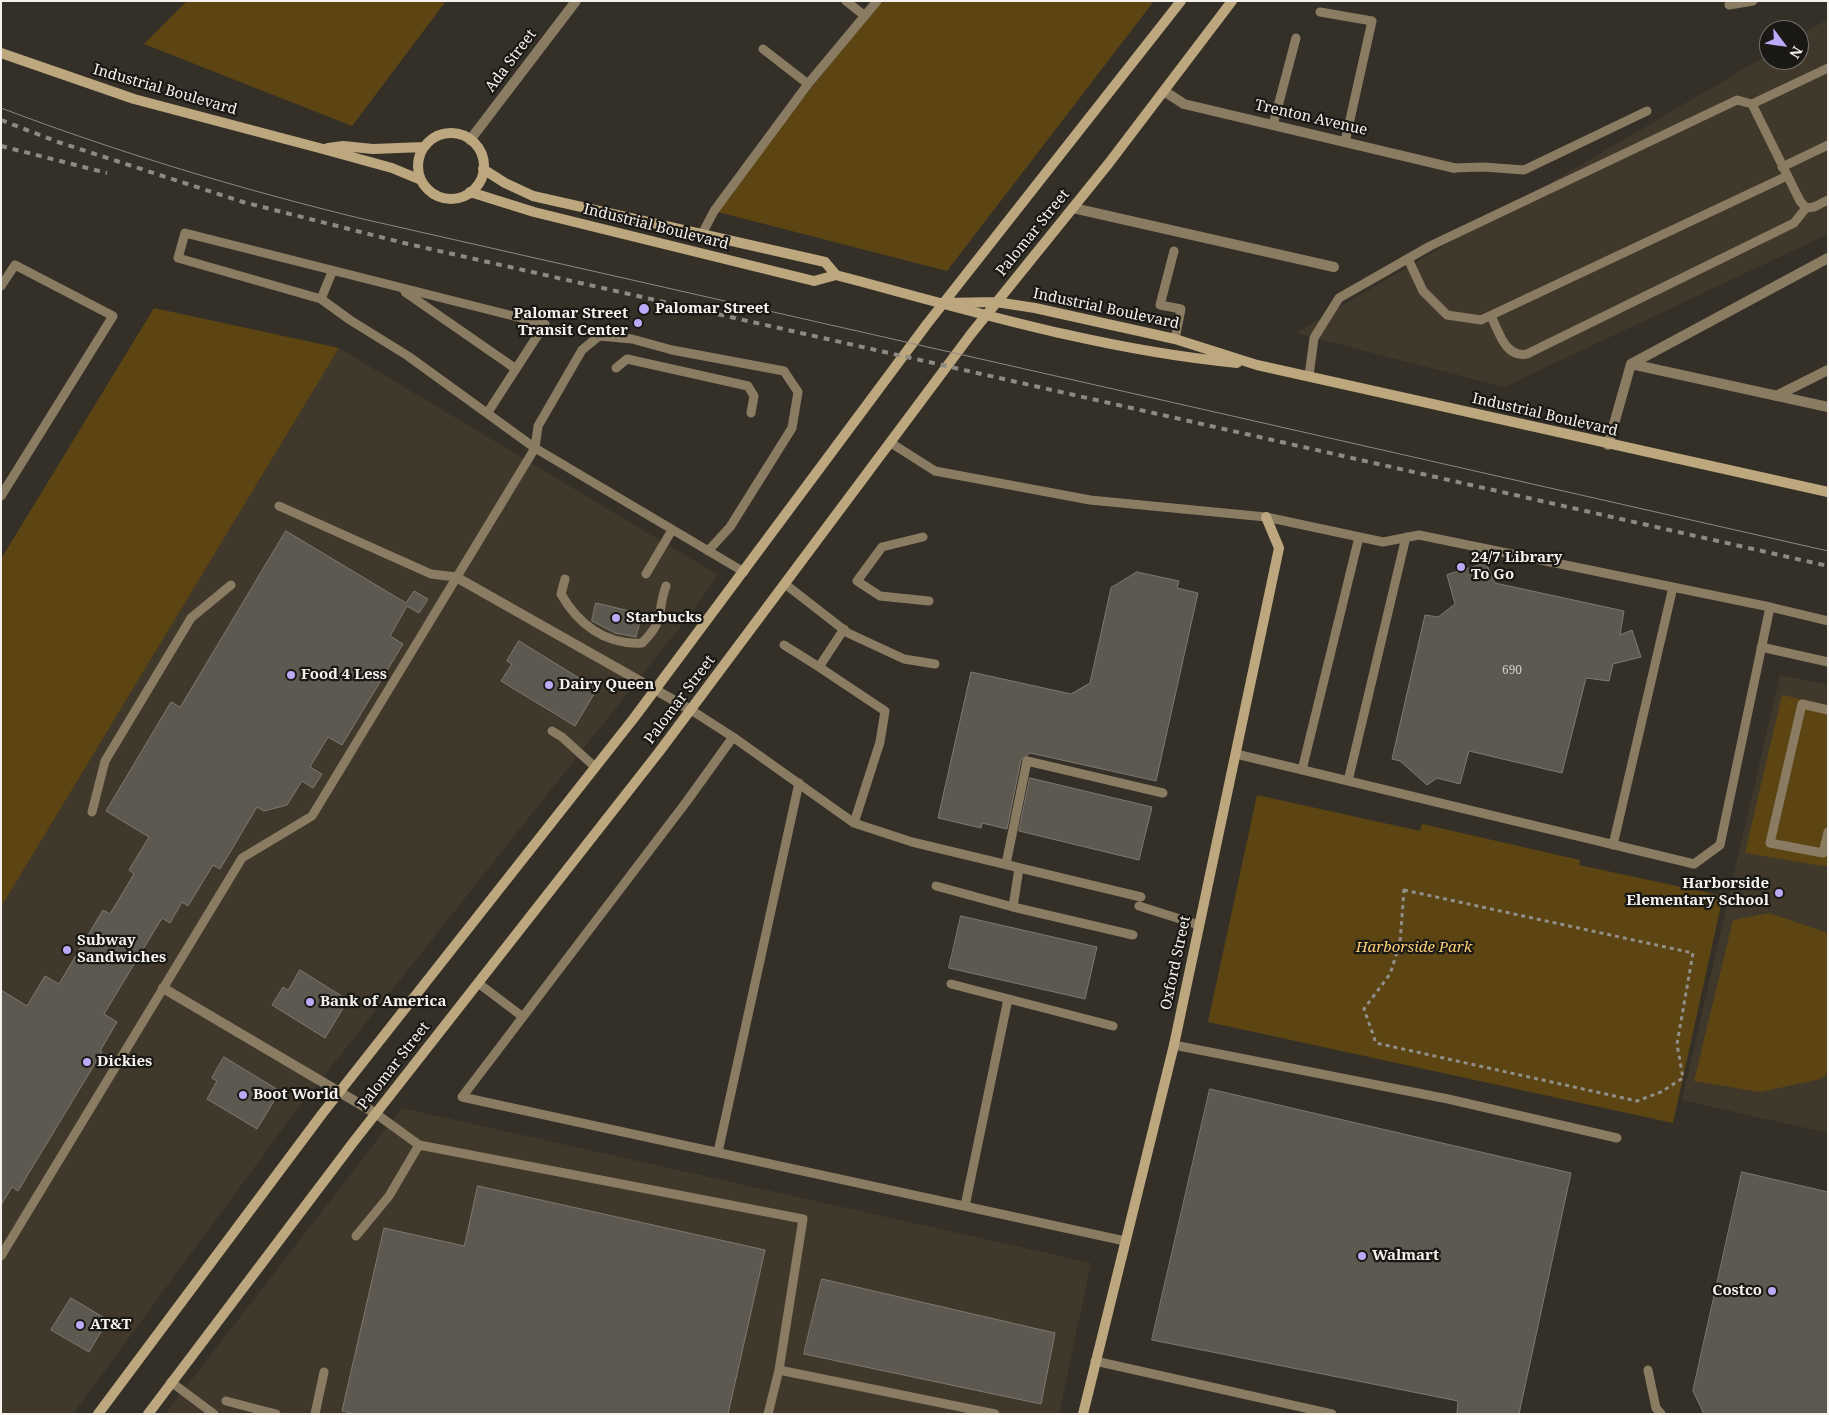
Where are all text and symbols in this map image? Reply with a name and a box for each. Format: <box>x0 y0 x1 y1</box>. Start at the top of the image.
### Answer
north arrow <box>1759 20 1809 70</box>
street label: Ada Street <box>482 26 540 96</box>
text: N <box>1785 43 1807 62</box>
street label: Industrial Boulevard <box>91 61 239 119</box>
street label: Trenton Avenue <box>1253 96 1369 140</box>
street label: Palomar Street <box>993 186 1073 280</box>
street label: Industrial Boulevard <box>582 200 730 254</box>
street label: Industrial Boulevard <box>1031 285 1181 333</box>
place label: Palomar Street <box>655 300 769 318</box>
marker: Palomar Street <box>637 302 651 316</box>
place label: Palomar Street Transit Center <box>514 305 628 340</box>
marker: Palomar Street Transit Center <box>632 317 644 329</box>
street label: Industrial Boulevard <box>1470 389 1620 441</box>
place label: 24/7 Library To Go <box>1471 549 1563 584</box>
marker: 24/7 Library To Go <box>1455 561 1467 573</box>
place label: Starbucks <box>626 609 702 627</box>
marker: Starbucks <box>610 612 622 624</box>
street label: Palomar Street <box>641 652 719 748</box>
house number: 690 <box>1502 664 1522 678</box>
place label: Food 4 Less <box>301 666 387 684</box>
marker: Food 4 Less <box>285 669 297 681</box>
place label: Dairy Queen <box>559 676 654 694</box>
marker: Dairy Queen <box>543 679 555 691</box>
place label: Harborside Elementary School <box>1626 875 1769 910</box>
marker: Harborside Elementary School <box>1773 887 1785 899</box>
street label: Oxford Street <box>1157 914 1195 1012</box>
place label: Subway Sandwiches <box>77 932 166 967</box>
park label: Harborside Park <box>1356 939 1472 957</box>
marker: Subway Sandwiches <box>61 944 73 956</box>
place label: Bank of America <box>320 993 446 1011</box>
marker: Bank of America <box>304 996 316 1008</box>
street label: Palomar Street <box>354 1019 434 1113</box>
place label: Dickies <box>97 1053 152 1071</box>
marker: Dickies <box>81 1056 93 1068</box>
place label: Boot World <box>253 1086 339 1104</box>
marker: Boot World <box>237 1089 249 1101</box>
place label: Walmart <box>1372 1247 1439 1265</box>
marker: Walmart <box>1356 1250 1368 1262</box>
place label: Costco <box>1712 1282 1762 1300</box>
marker: Costco <box>1766 1285 1778 1297</box>
place label: AT&T <box>90 1316 131 1334</box>
marker: AT&T <box>74 1319 86 1331</box>

